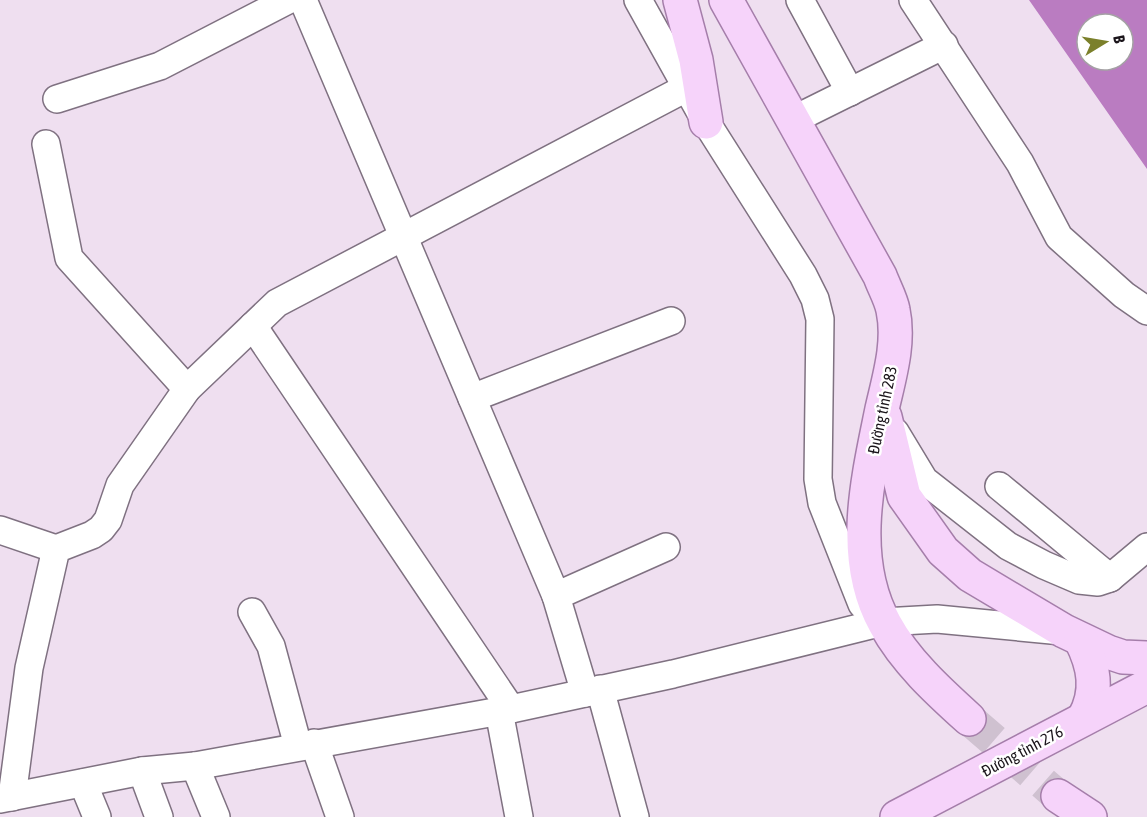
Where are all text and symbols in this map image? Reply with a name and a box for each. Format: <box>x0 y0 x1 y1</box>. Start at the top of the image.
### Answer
north arrow <box>1075 12 1135 72</box>
text: B <box>1110 34 1129 45</box>
street label: Đường tỉnh 283 <box>864 364 901 456</box>
street label: Đường tỉnh 276 <box>978 722 1066 781</box>

